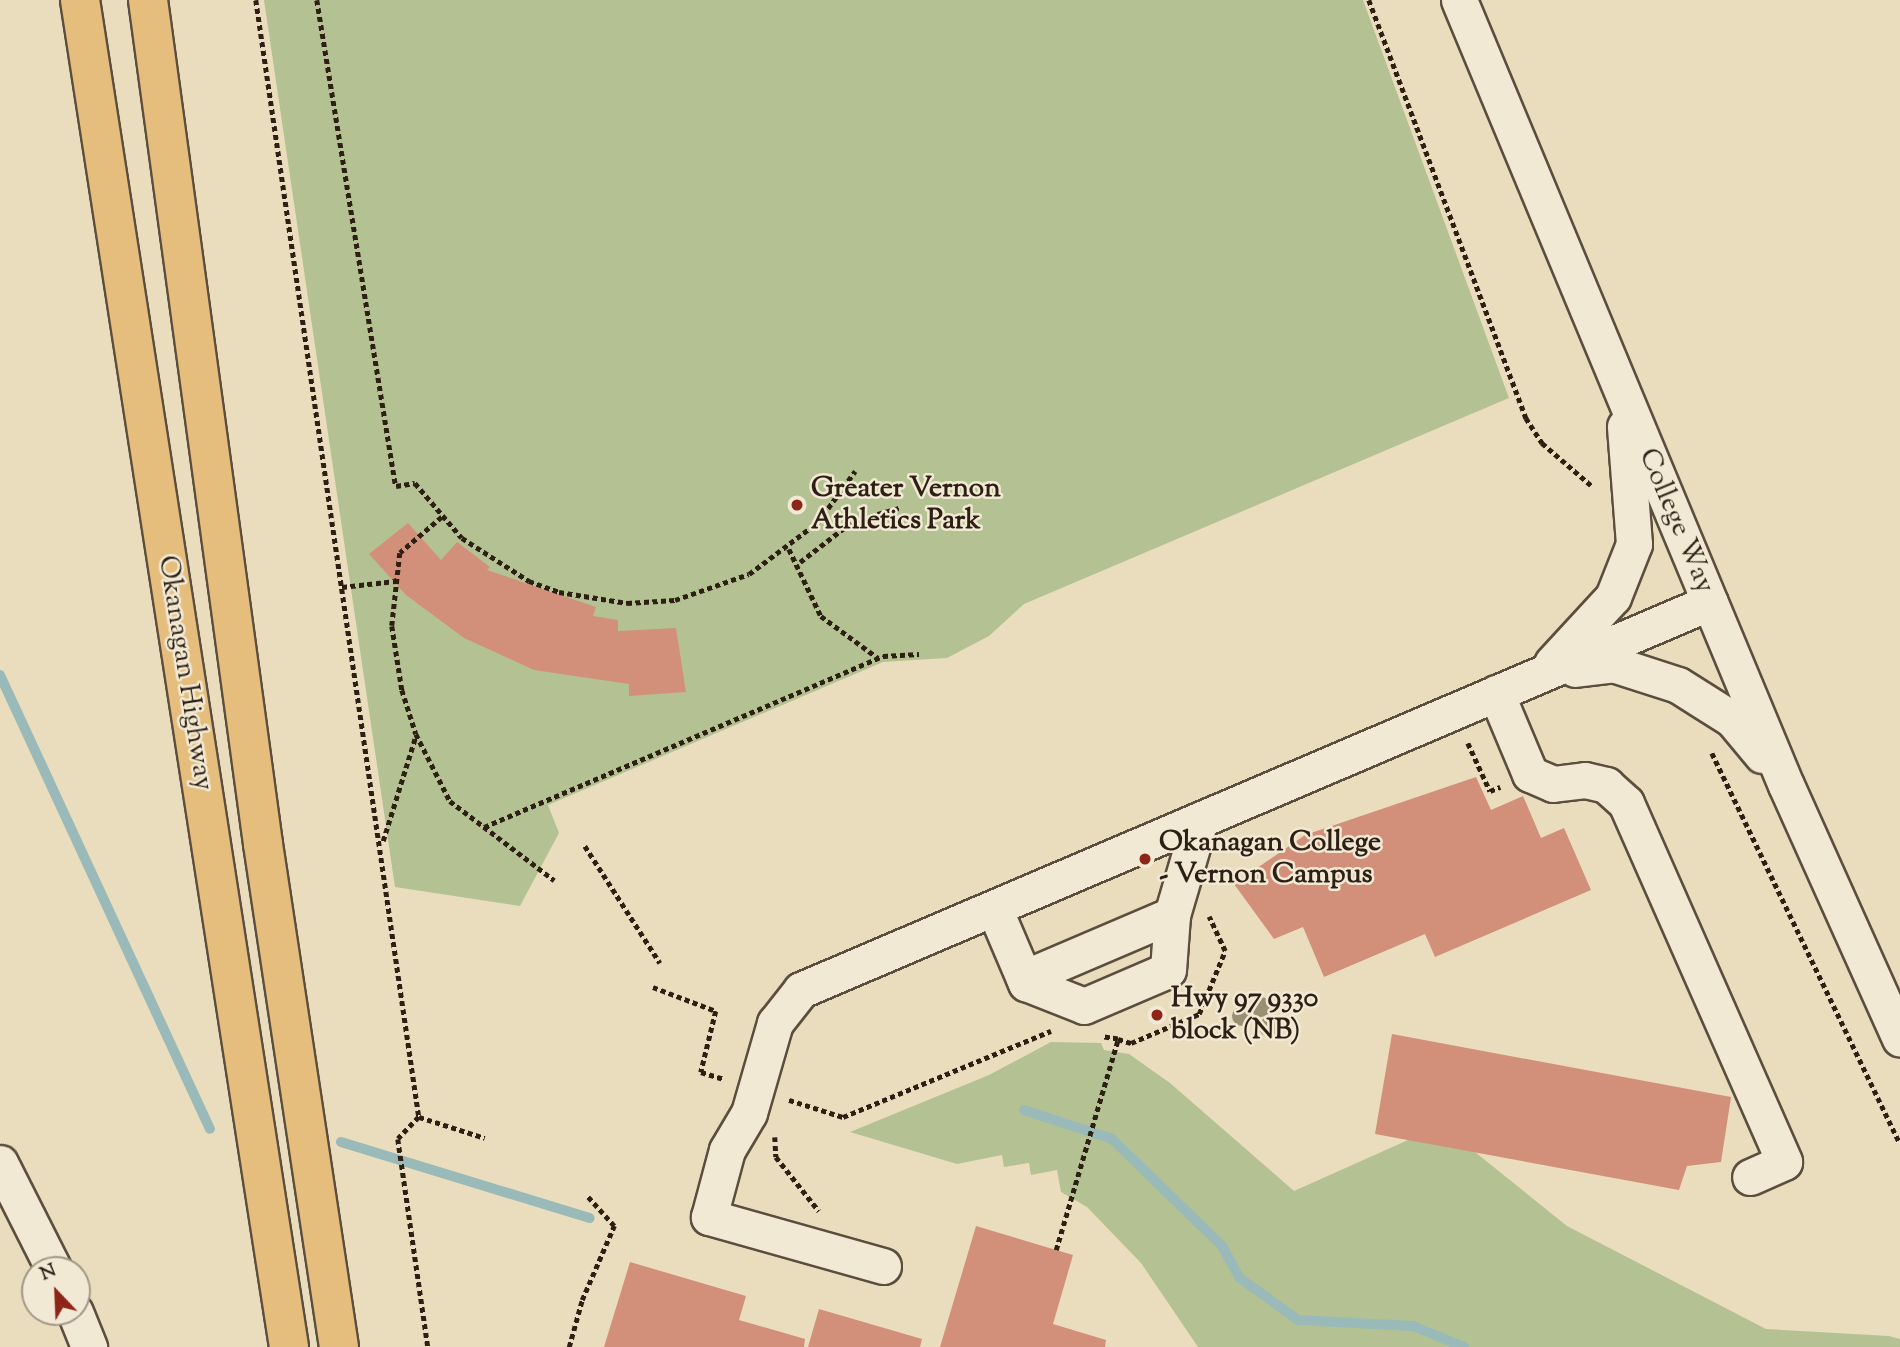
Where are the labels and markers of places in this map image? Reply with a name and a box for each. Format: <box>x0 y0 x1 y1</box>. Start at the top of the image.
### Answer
place label: Greater Vernon Athletics Park <box>811 472 1001 538</box>
marker: Greater Vernon Athletics Park <box>789 497 805 513</box>
place label: Okanagan College - Vernon Campus <box>1159 826 1381 892</box>
marker: Okanagan College - Vernon Campus <box>1137 851 1153 867</box>
place label: Hwy 97 9330 block (NB) <box>1171 982 1318 1048</box>
marker: Hwy 97 9330 block (NB) <box>1149 1007 1165 1023</box>

